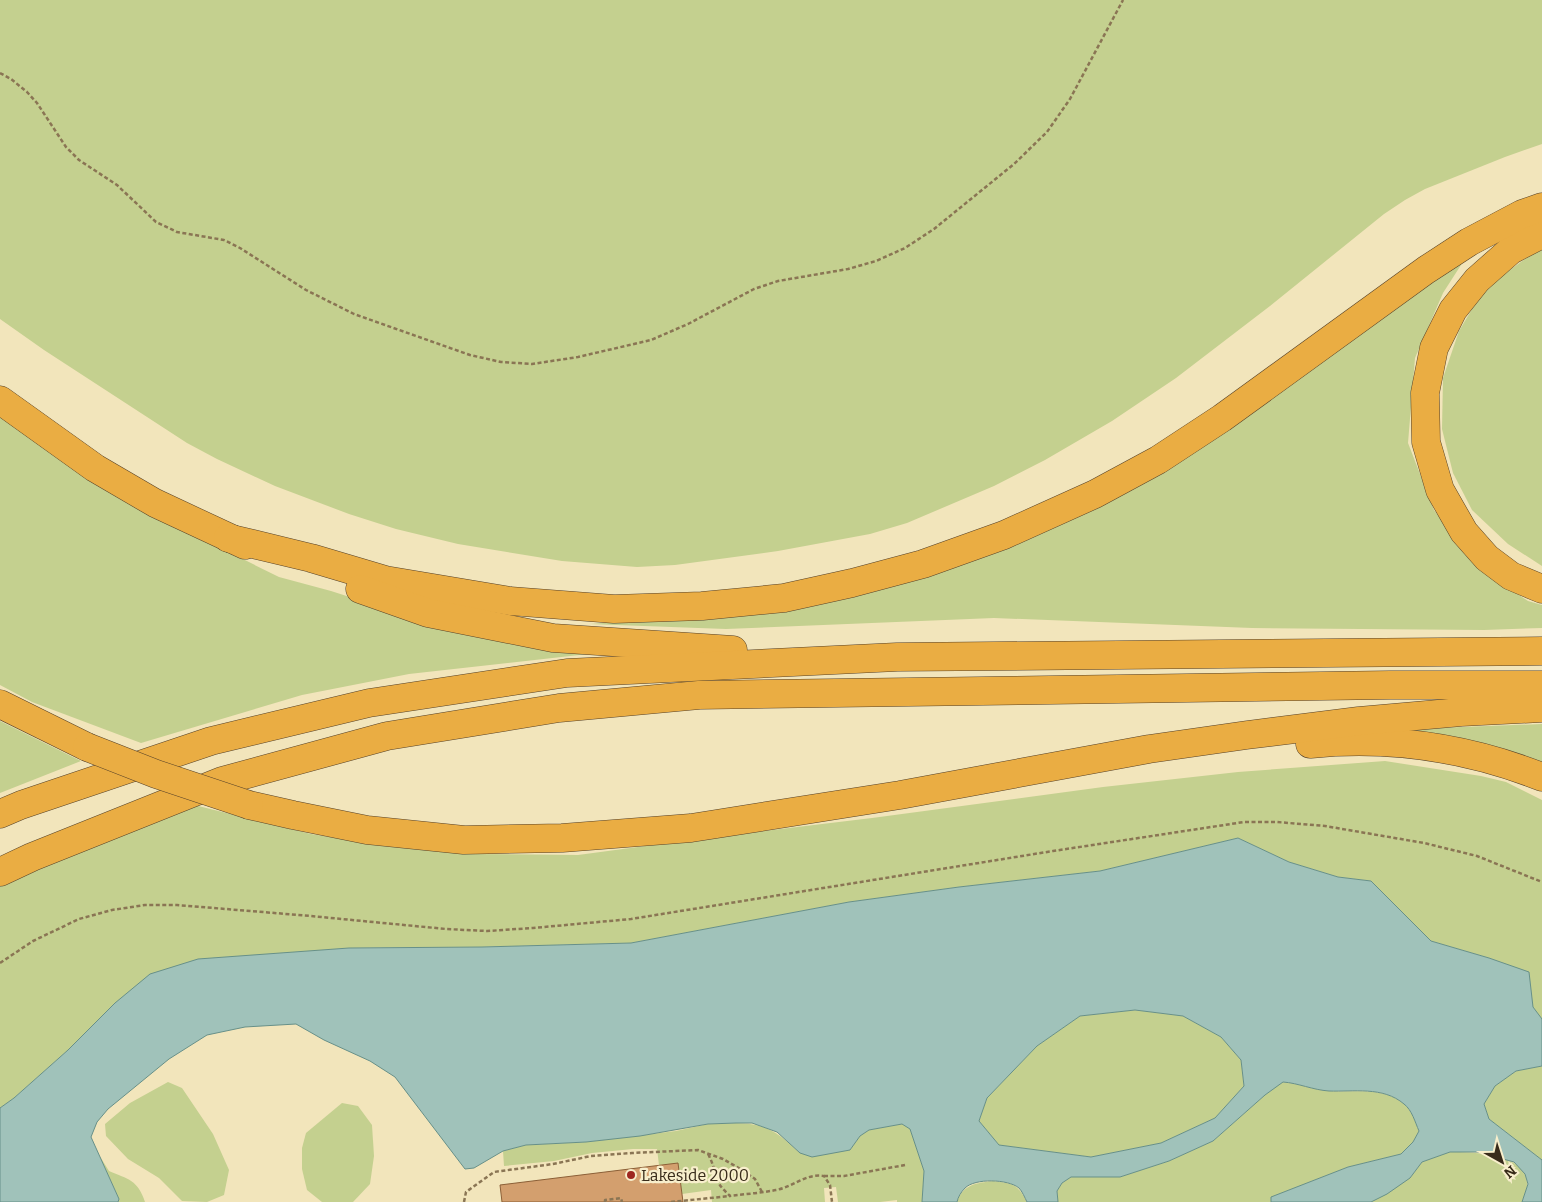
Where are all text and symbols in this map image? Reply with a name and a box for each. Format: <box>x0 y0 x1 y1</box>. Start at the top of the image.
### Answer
north arrow <box>1477 1137 1527 1187</box>
text: N <box>1500 1162 1519 1182</box>
place label: Lakeside 2000 <box>641 1166 749 1185</box>
marker: Lakeside 2000 <box>625 1169 637 1181</box>

